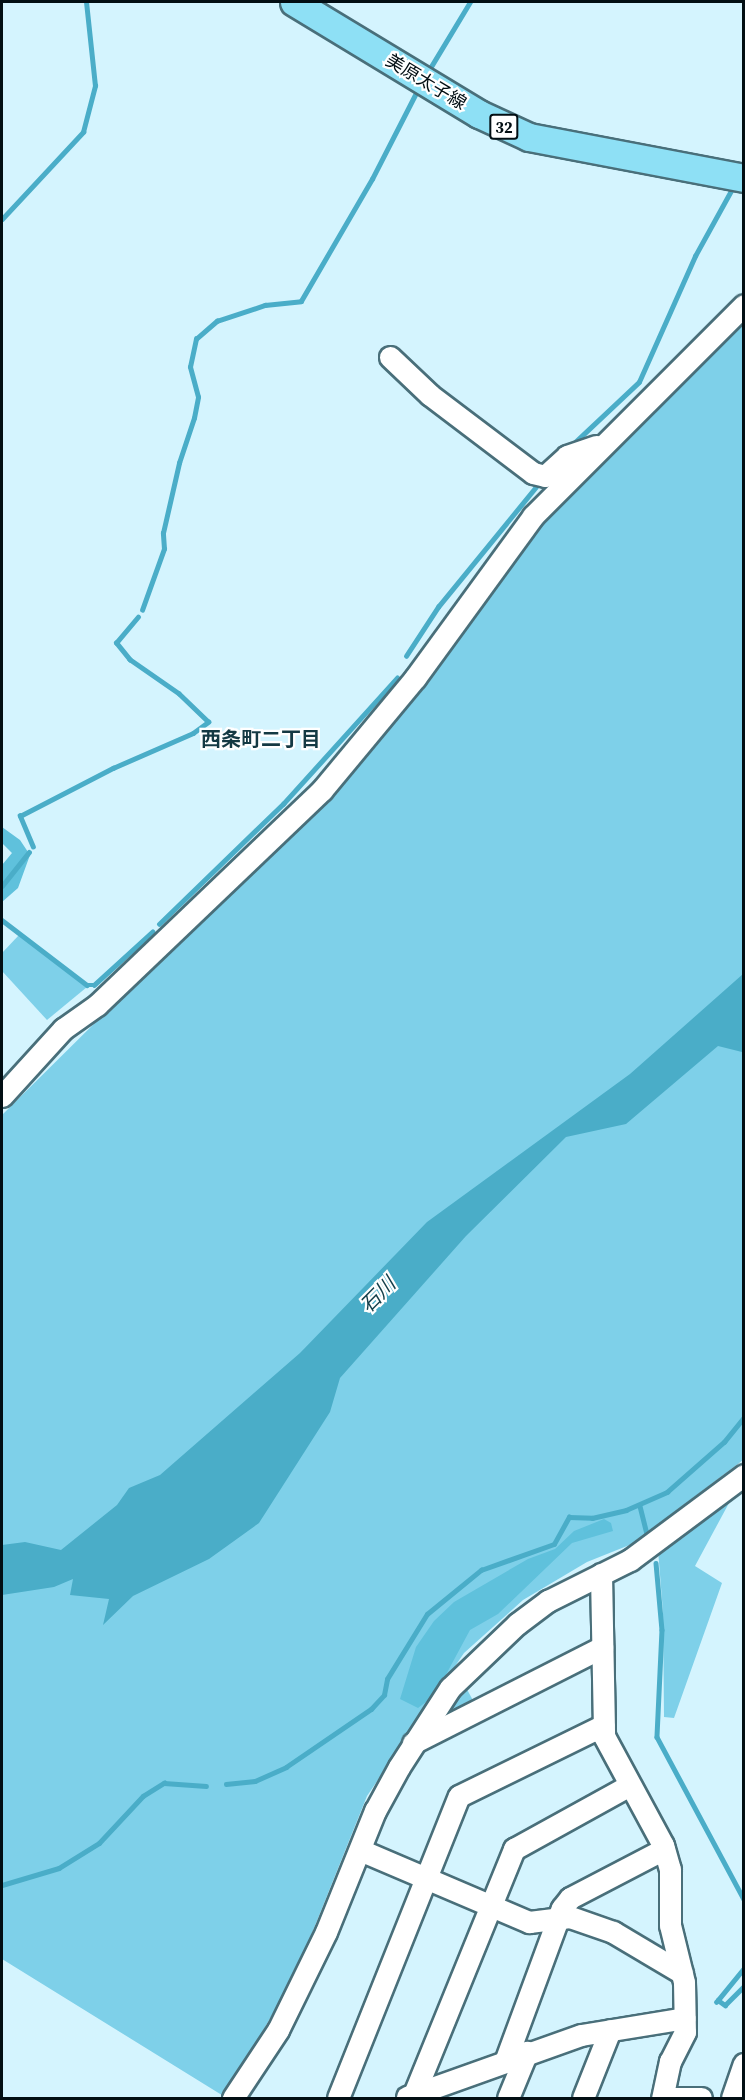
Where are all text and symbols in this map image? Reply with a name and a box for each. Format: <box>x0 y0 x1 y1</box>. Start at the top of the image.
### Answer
street label: 美原太子線 <box>382 50 470 114</box>
road number: 32 <box>489 114 519 140</box>
district label: 西条町二丁目 <box>201 727 321 751</box>
water label: 石川 <box>355 1272 401 1318</box>

